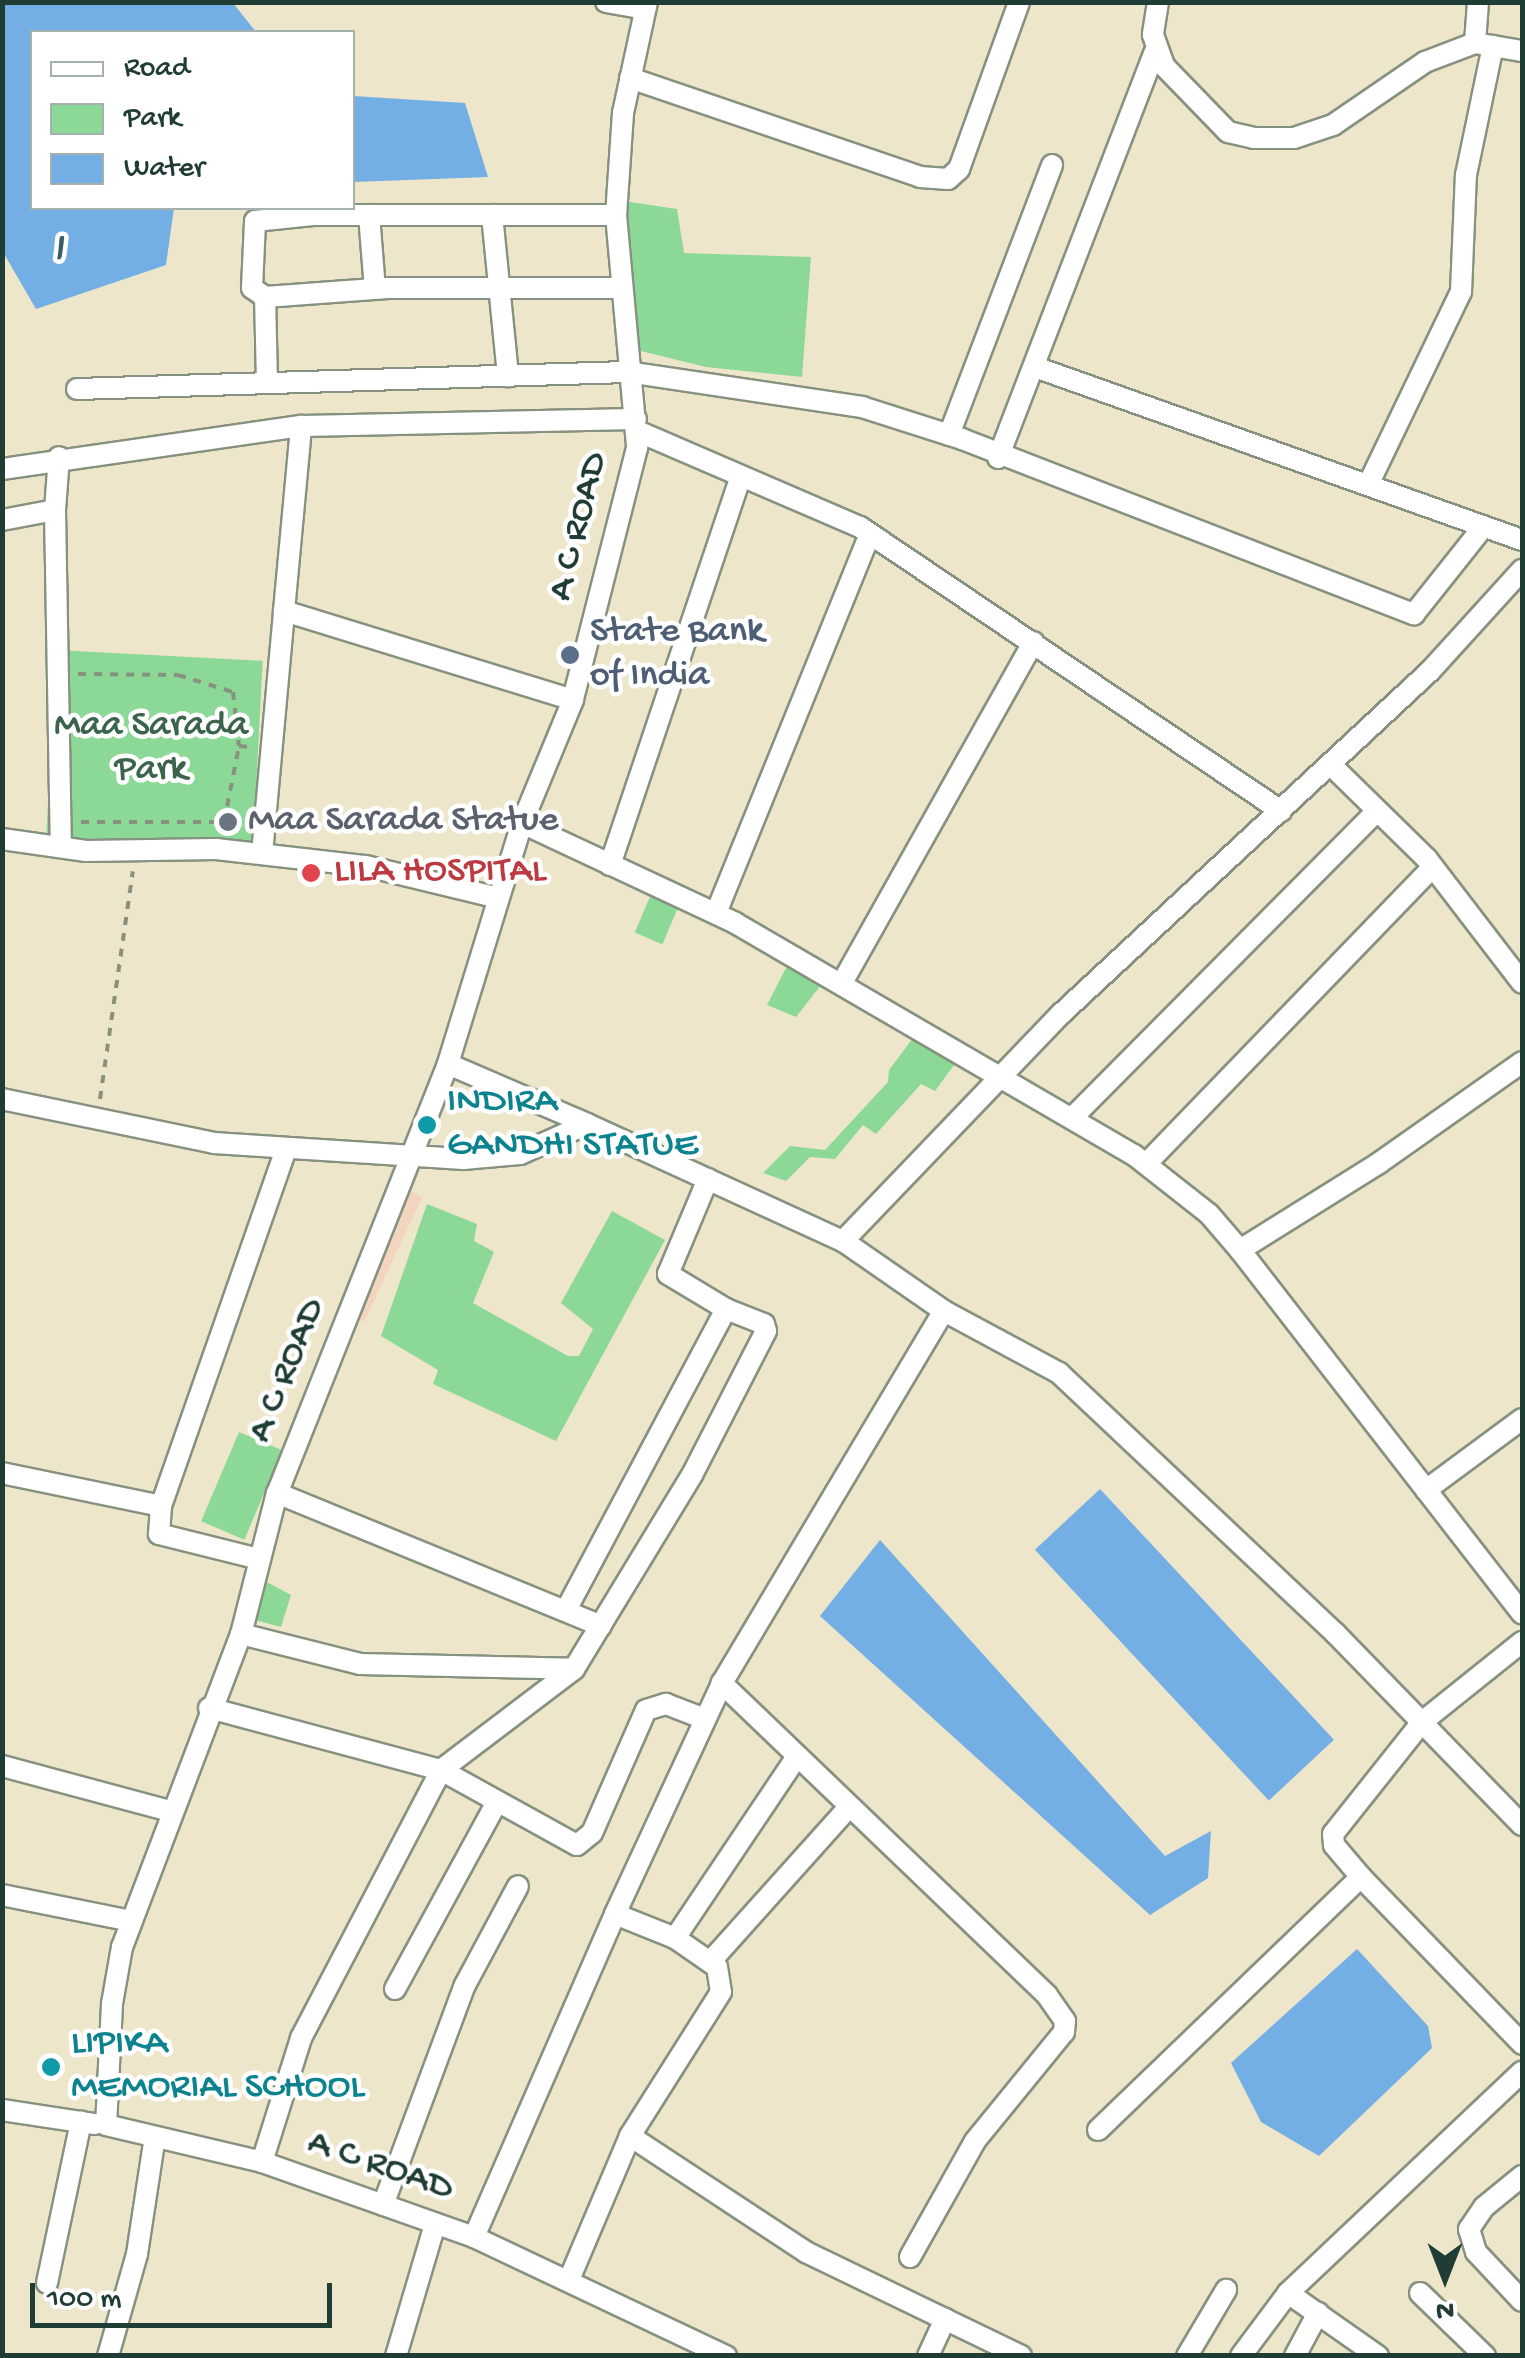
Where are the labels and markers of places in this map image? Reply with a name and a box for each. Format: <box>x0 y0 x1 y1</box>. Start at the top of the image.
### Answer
place label: State Bank of India <box>590 610 764 699</box>
marker: State Bank of India <box>559 644 581 666</box>
place label: Maa Sarada Statue <box>248 799 558 845</box>
marker: Maa Sarada Statue <box>217 811 239 833</box>
place label: LILA HOSPITAL <box>334 850 546 896</box>
marker: LILA HOSPITAL <box>298 860 324 886</box>
place label: INDIRA GANDHI STATUE <box>447 1080 698 1170</box>
marker: INDIRA GANDHI STATUE <box>416 1114 438 1136</box>
place label: LIPIKA MEMORIAL SCHOOL <box>71 2022 364 2112</box>
marker: LIPIKA MEMORIAL SCHOOL <box>40 2056 62 2078</box>

